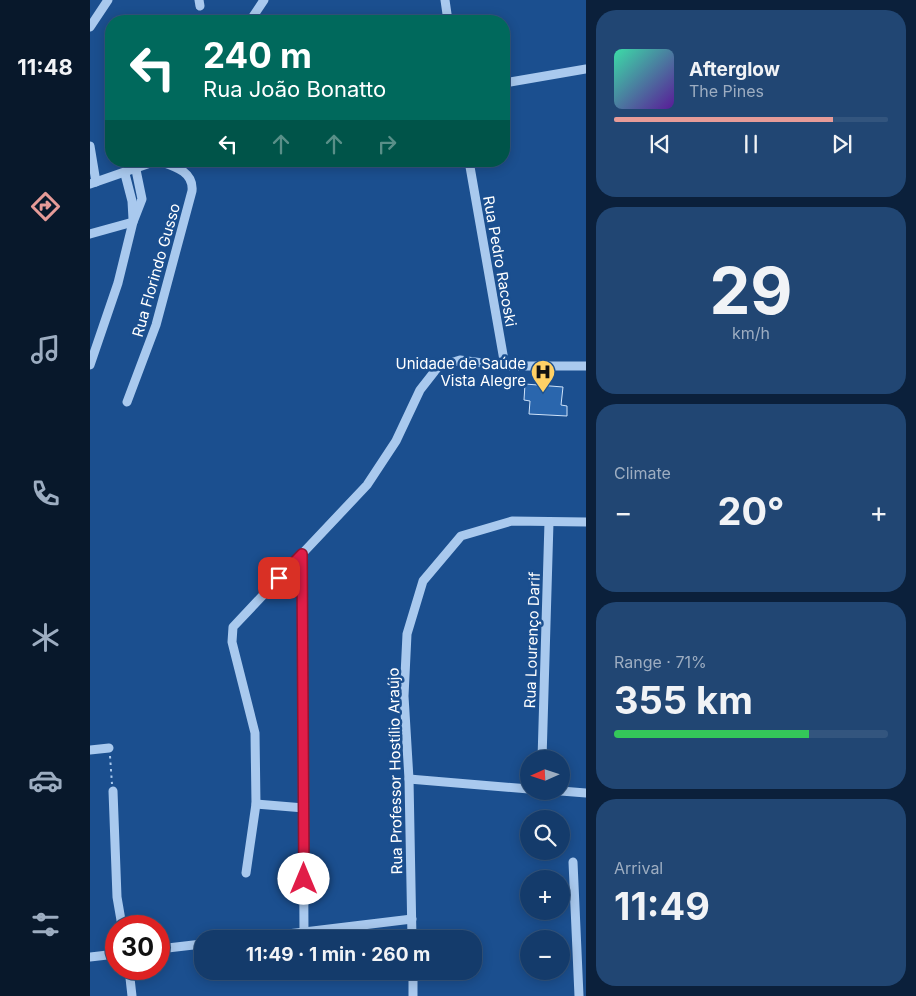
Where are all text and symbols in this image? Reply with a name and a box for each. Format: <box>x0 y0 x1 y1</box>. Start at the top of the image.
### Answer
text: 240 m <box>203 34 312 76</box>
icon: left <box>120 35 185 100</box>
text: 11:48 <box>17 54 73 80</box>
text: Afterglow <box>689 58 780 81</box>
text: Rua João Bonatto <box>203 76 386 102</box>
text: The Pines <box>689 81 764 101</box>
icon: left <box>214 130 242 158</box>
icon: ahead <box>267 130 295 158</box>
icon: ahead <box>320 130 348 158</box>
icon: right <box>373 130 401 158</box>
icon: previous <box>646 130 674 158</box>
icon: pause <box>737 130 765 158</box>
icon: next <box>828 130 856 158</box>
icon: directions <box>28 189 63 224</box>
street label: Rua Pedro Racoski <box>479 194 521 328</box>
street label: Rua Florindo Gusso <box>128 201 184 339</box>
text: 29 <box>709 251 793 330</box>
text: km/h <box>732 323 770 343</box>
icon: music <box>28 332 63 367</box>
place label: Unidade de Saúde Vista Alegre <box>396 354 526 390</box>
hospital icon: Unidade de Saúde Vista Alegre <box>530 359 556 393</box>
text: Climate <box>614 463 671 483</box>
icon: phone <box>28 476 63 511</box>
text: 20° <box>717 488 785 534</box>
text: − <box>614 495 633 529</box>
text: + <box>869 495 888 529</box>
pin <box>258 557 300 599</box>
icon: arrive <box>265 564 293 592</box>
street label: Rua Lourenço Darif <box>520 571 544 709</box>
icon: climate <box>28 620 63 655</box>
text: Range · 71% <box>614 652 707 672</box>
street label: Rua Professor Hostílio Araújo <box>384 668 406 874</box>
text: 355 km <box>614 677 753 723</box>
north arrow <box>520 750 570 800</box>
map controls <box>520 750 570 980</box>
icon: car <box>28 763 63 798</box>
button: search <box>520 810 570 860</box>
position arrow <box>277 852 329 904</box>
text: Arrival <box>614 858 663 878</box>
button: + <box>520 870 570 920</box>
text: 11:49 <box>614 883 710 929</box>
icon: filters <box>28 907 63 942</box>
speed limit sign: 30 <box>105 915 170 980</box>
button: − <box>520 930 570 980</box>
text: 11:49 · 1 min · 260 m <box>246 943 430 966</box>

